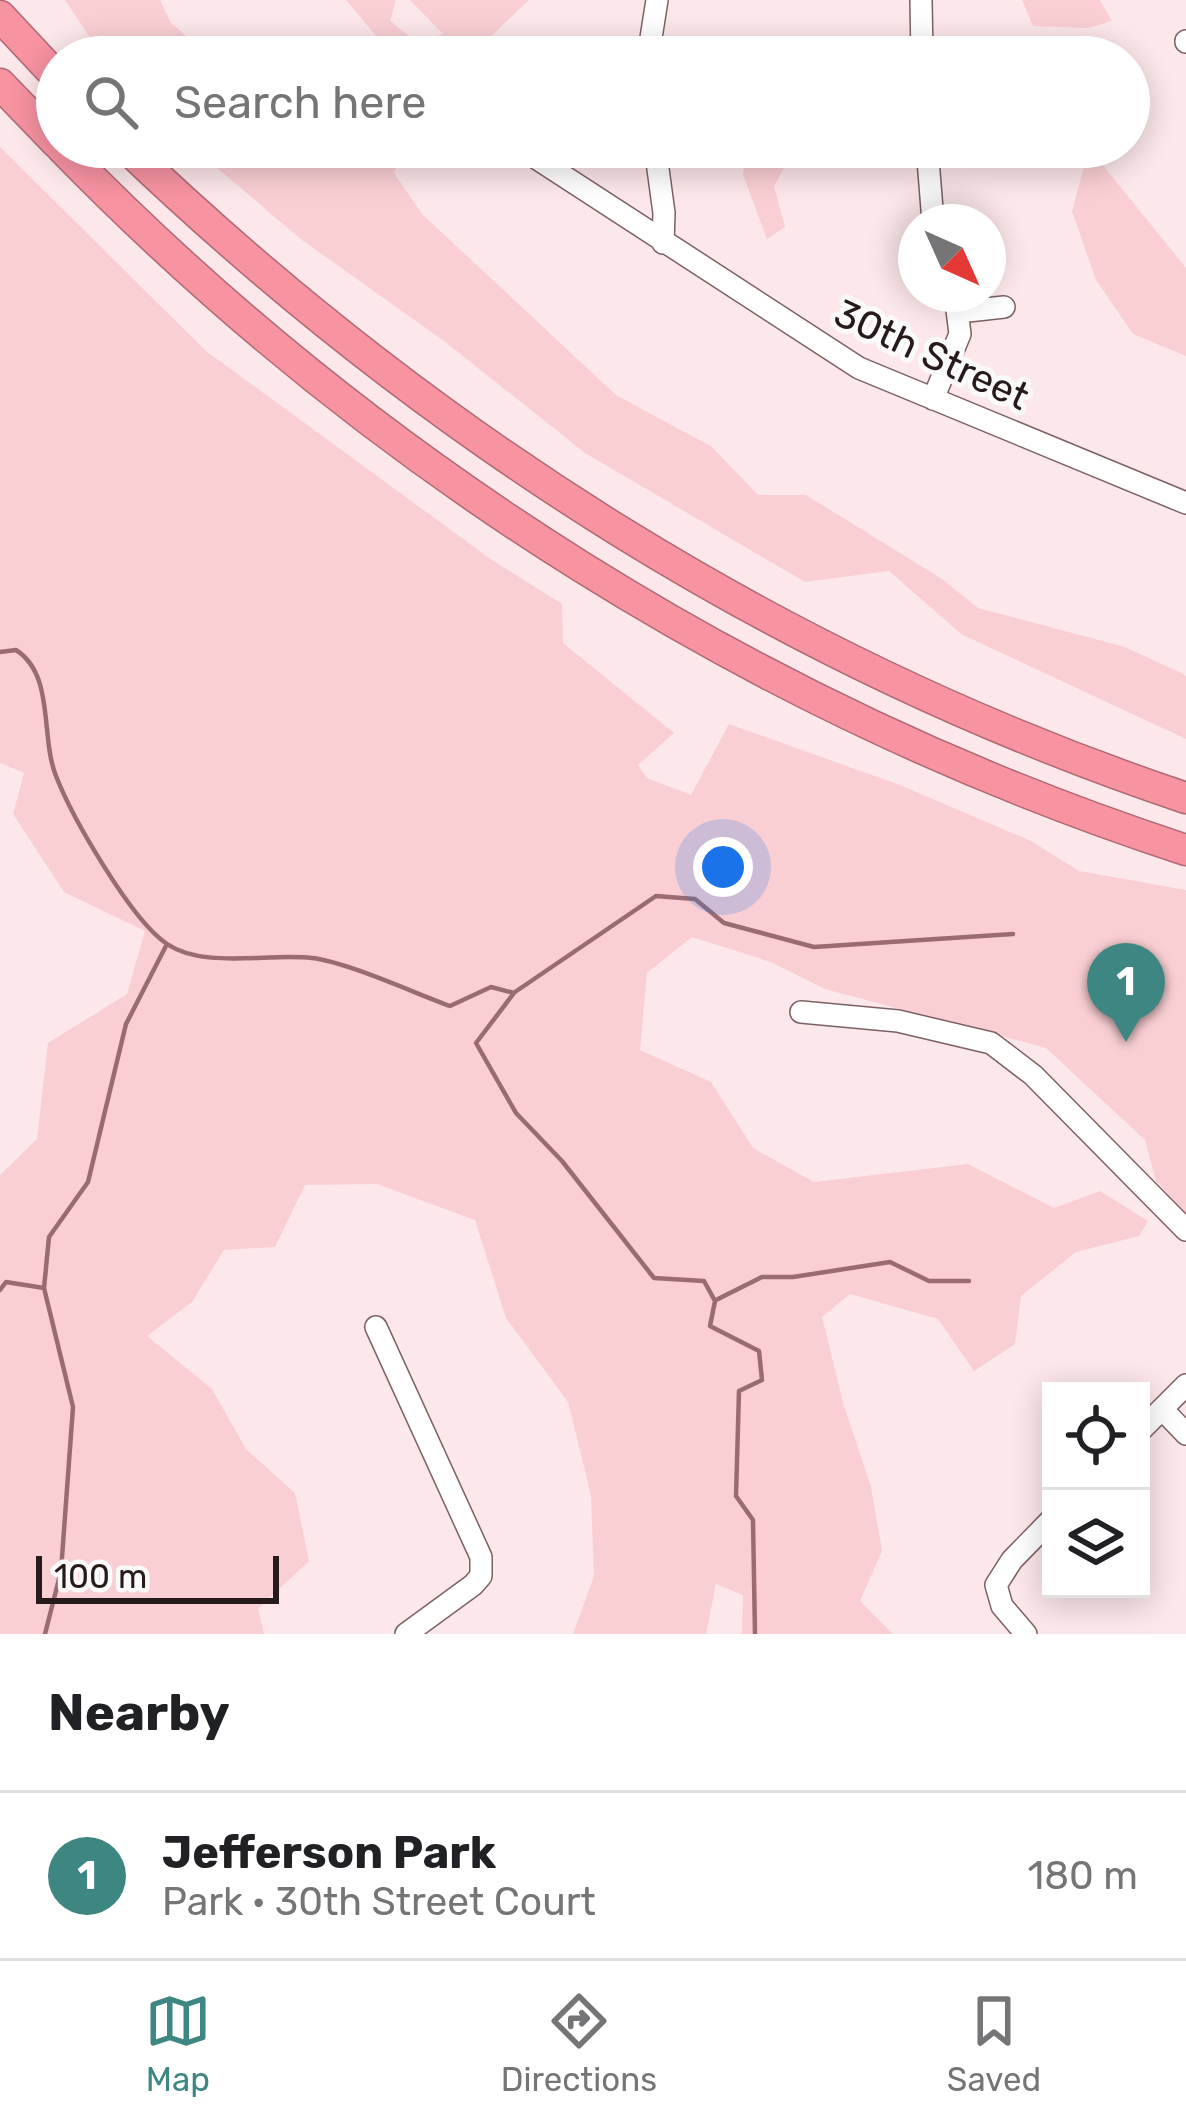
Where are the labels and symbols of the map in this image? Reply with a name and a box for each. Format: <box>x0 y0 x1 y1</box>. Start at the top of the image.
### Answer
north arrow <box>898 204 1006 312</box>
street label: 30th Street <box>827 290 1036 420</box>
your location <box>693 837 753 897</box>
pin: 1 <box>1087 943 1165 1042</box>
scale bar <box>36 1550 279 1603</box>

